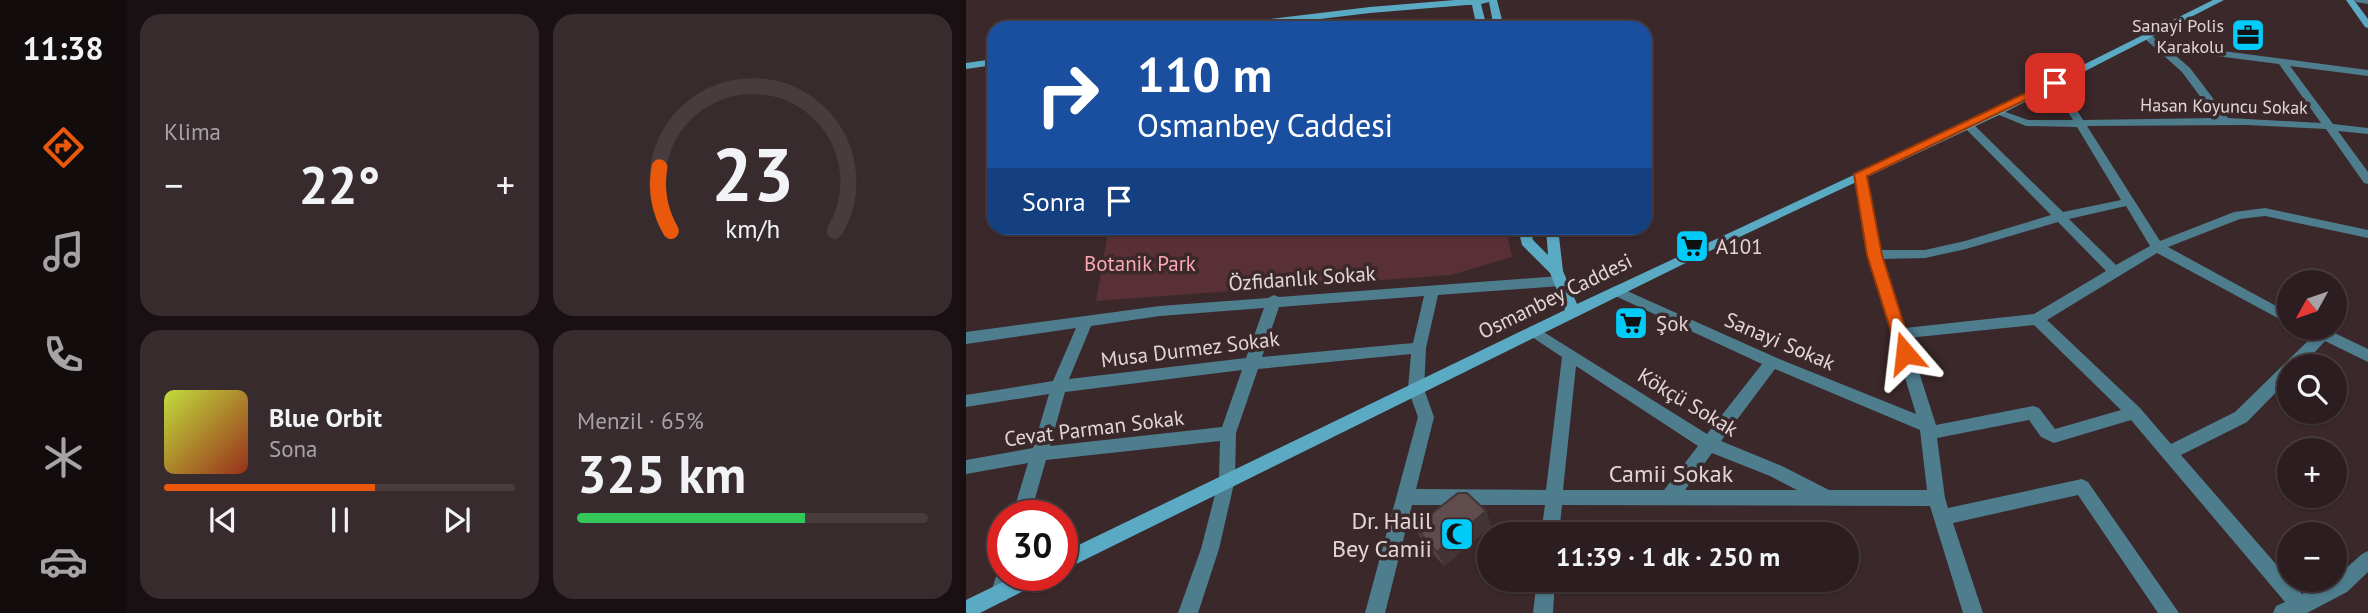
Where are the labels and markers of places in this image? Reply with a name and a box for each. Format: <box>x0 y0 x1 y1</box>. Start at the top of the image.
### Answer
place label: Sanayi Polis Karakolu <box>2132 14 2224 58</box>
office icon: Sanayi Polis Karakolu <box>2229 16 2267 54</box>
pin <box>2025 53 2085 113</box>
supermarket icon: A101 <box>1673 227 1711 265</box>
place label: A101 <box>1716 233 1763 260</box>
supermarket icon: Şok <box>1612 304 1650 342</box>
place label: Şok <box>1656 310 1688 337</box>
place label: Dr. Halil Bey Camii <box>1332 505 1432 564</box>
mosque icon: Dr. Halil Bey Camii <box>1438 515 1476 553</box>

